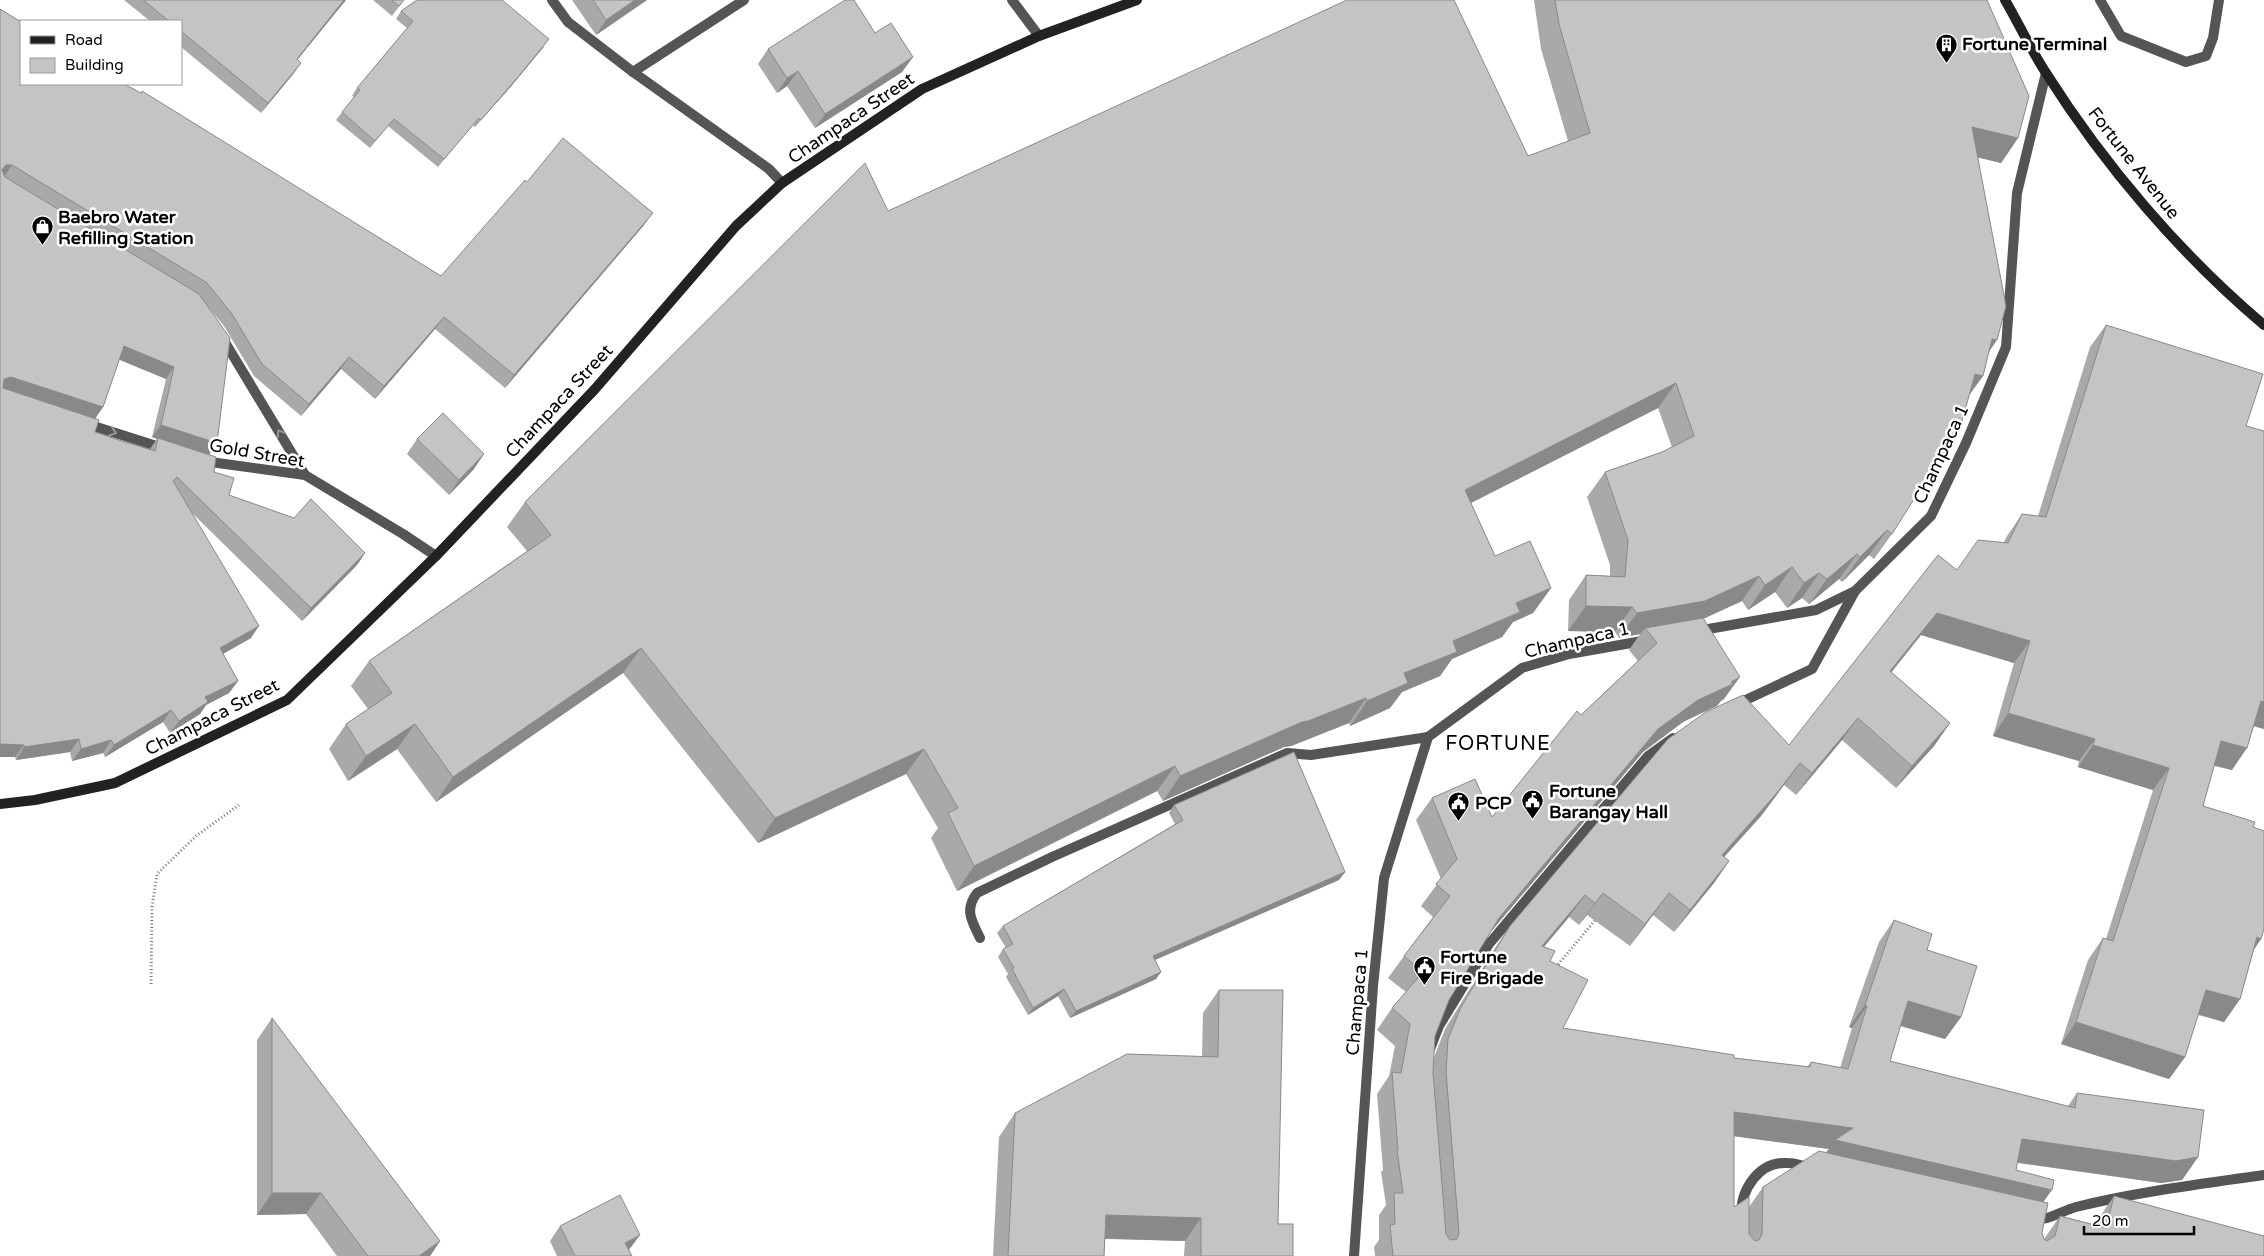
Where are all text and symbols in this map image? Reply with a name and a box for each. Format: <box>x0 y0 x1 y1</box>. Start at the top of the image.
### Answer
legend <box>20 20 182 85</box>
text: Road <box>65 31 103 49</box>
building icon: Fortune Terminal <box>1934 32 1958 63</box>
place label: Fortune Terminal <box>1962 33 2107 55</box>
text: Building <box>65 56 124 74</box>
street label: Champaca Street <box>784 68 918 168</box>
street label: Fortune Avenue <box>2083 103 2185 223</box>
place label: Baebro Water Refilling Station <box>58 206 194 249</box>
shop icon: Baebro Water Refilling Station <box>30 215 54 246</box>
street label: Champaca Street <box>501 340 617 462</box>
street label: Champaca 1 <box>1908 401 1974 507</box>
one-way arrow <box>108 426 117 436</box>
one-way arrow <box>276 430 286 439</box>
street label: Gold Street <box>208 434 307 472</box>
street label: Champaca 1 <box>1522 617 1632 663</box>
street label: Champaca Street <box>141 674 283 760</box>
district label: FORTUNE <box>1445 732 1551 756</box>
place label: Fortune Barangay Hall <box>1549 780 1668 823</box>
public building icon: Fortune Barangay Hall <box>1521 789 1545 820</box>
public building icon: PCP <box>1447 791 1471 822</box>
place label: PCP <box>1475 792 1512 814</box>
place label: Fortune Fire Brigade <box>1440 946 1543 989</box>
street label: Champaca 1 <box>1341 948 1373 1056</box>
public building icon: Fortune Fire Brigade <box>1412 955 1436 986</box>
scale bar <box>2084 1204 2194 1236</box>
text: 20 m <box>2092 1212 2129 1230</box>

